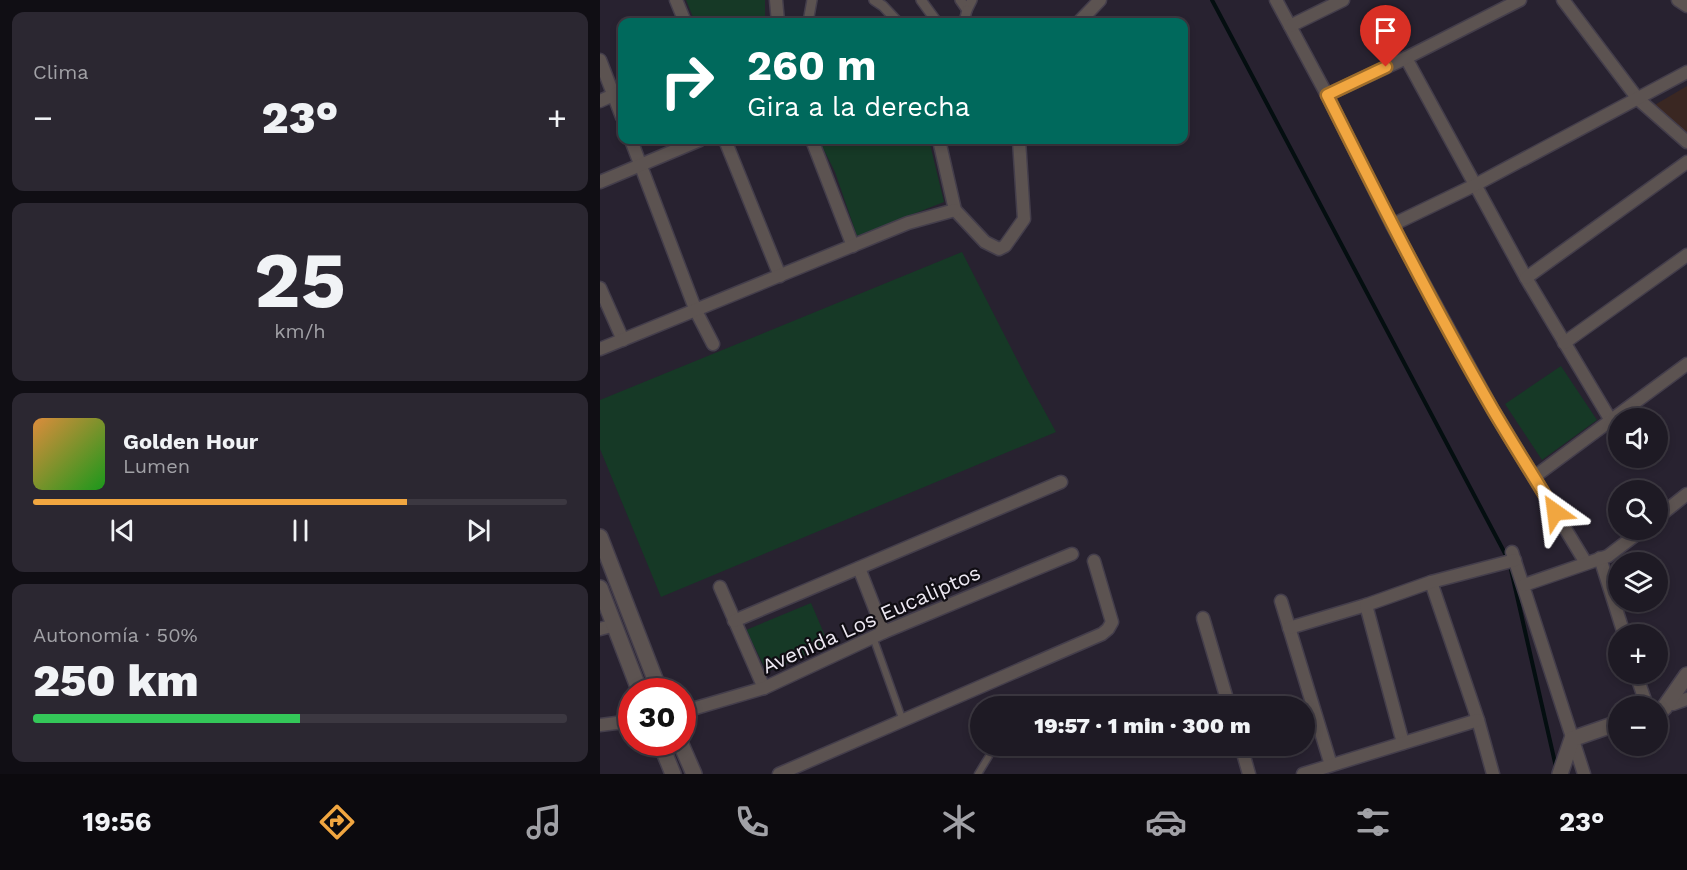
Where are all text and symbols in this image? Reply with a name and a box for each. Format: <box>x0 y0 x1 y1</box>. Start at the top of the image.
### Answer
pin <box>1360 5 1411 67</box>
icon: arrive <box>1369 14 1402 47</box>
text: 260 m <box>747 41 877 90</box>
icon: right <box>648 42 726 120</box>
text: Clima <box>33 60 89 84</box>
text: 23° <box>262 91 338 144</box>
text: Gira a la derecha <box>747 91 970 123</box>
text: − <box>33 98 53 137</box>
text: + <box>547 98 567 137</box>
text: 25 <box>254 234 346 326</box>
text: km/h <box>274 319 326 343</box>
map controls <box>1608 408 1668 756</box>
button: sound <box>1608 408 1668 468</box>
text: Golden Hour <box>123 429 258 454</box>
text: Lumen <box>123 454 190 478</box>
position arrow <box>1523 480 1587 544</box>
button: search <box>1608 480 1668 540</box>
icon: previous <box>106 514 139 547</box>
icon: pause <box>284 514 317 547</box>
icon: next <box>462 514 495 547</box>
button: layers <box>1608 552 1668 612</box>
street label: Avenida Los Eucaliptos <box>758 559 984 679</box>
text: Autonomía · 50% <box>33 623 198 647</box>
button: + <box>1608 624 1668 684</box>
text: 250 km <box>33 654 199 707</box>
speed limit sign: 30 <box>618 678 696 756</box>
button: − <box>1608 696 1668 756</box>
text: 19:57 · 1 min · 300 m <box>1034 713 1251 738</box>
icon: directions <box>316 801 358 843</box>
icon: music <box>523 801 565 843</box>
icon: phone <box>731 801 773 843</box>
icon: climate <box>938 801 980 843</box>
icon: car <box>1145 801 1187 843</box>
icon: filters <box>1352 801 1394 843</box>
text: 19:56 <box>83 806 151 838</box>
text: 23° <box>1559 806 1604 838</box>

